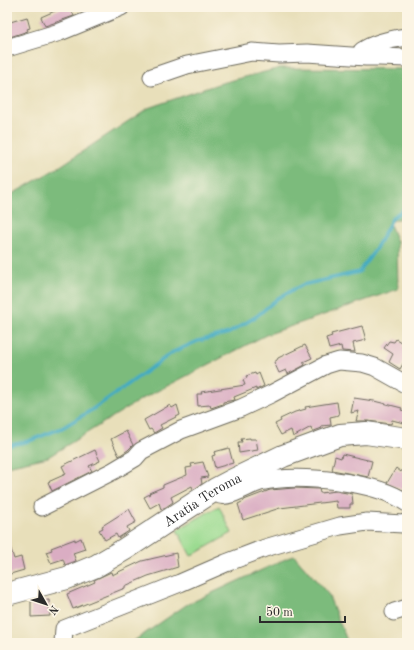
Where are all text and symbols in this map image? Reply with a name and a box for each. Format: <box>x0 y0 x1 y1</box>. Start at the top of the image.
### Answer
street label: Aratia Teroma <box>161 471 244 530</box>
north arrow <box>26 584 66 624</box>
scale bar <box>260 598 345 624</box>
text: N <box>45 603 60 617</box>
text: 50 m <box>266 606 293 619</box>

